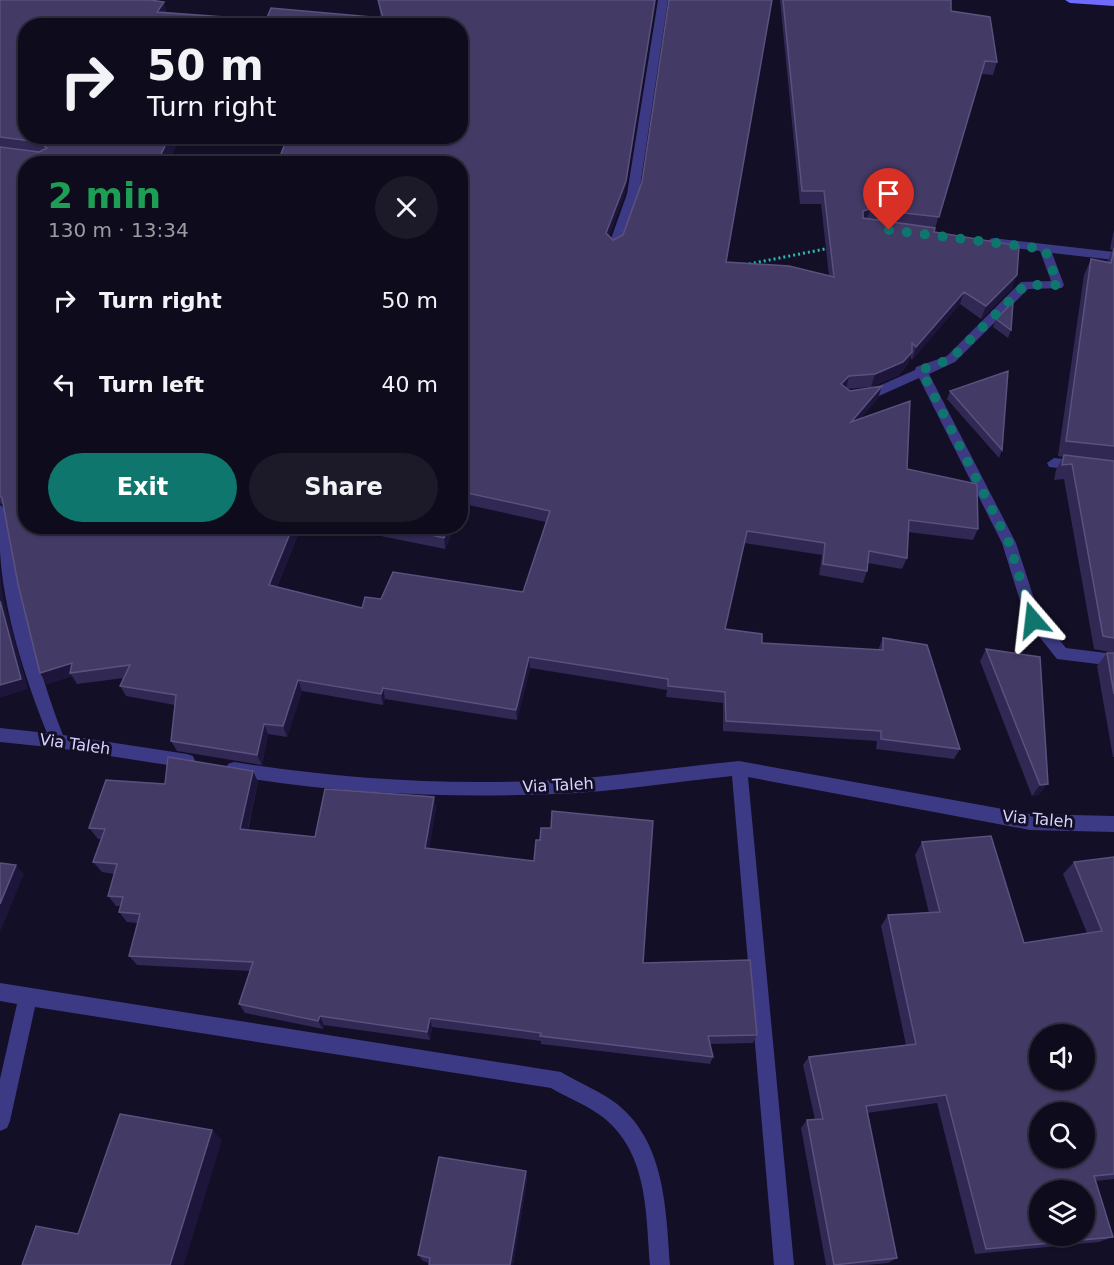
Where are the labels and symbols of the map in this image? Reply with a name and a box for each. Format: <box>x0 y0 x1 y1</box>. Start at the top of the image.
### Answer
pin <box>863 168 914 230</box>
position arrow <box>1001 588 1065 652</box>
street label: Via Taleh <box>38 730 112 758</box>
street label: Via Taleh <box>522 774 594 796</box>
street label: Via Taleh <box>1002 806 1074 832</box>

